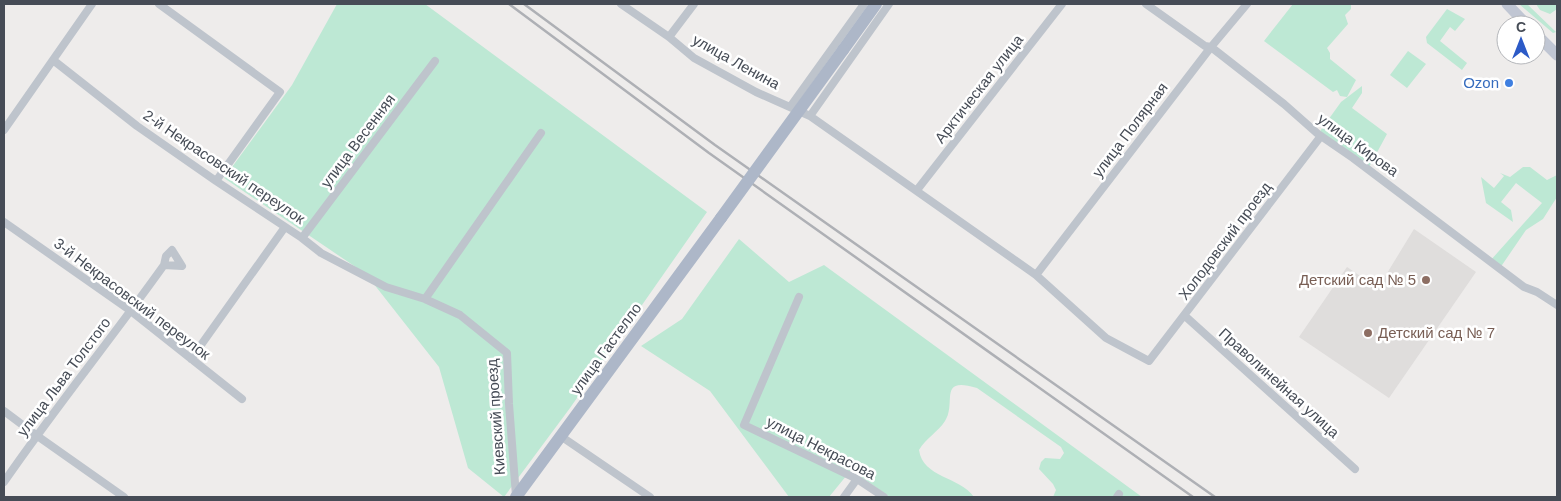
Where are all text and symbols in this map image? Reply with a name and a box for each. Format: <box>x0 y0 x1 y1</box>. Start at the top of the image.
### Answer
north arrow <box>1496 15 1546 65</box>
text: С <box>1516 19 1526 35</box>
street label: улица Ленина <box>690 31 783 93</box>
street label: Арктическая улица <box>931 31 1027 146</box>
place label: Ozon <box>1463 74 1499 91</box>
marker: Ozon <box>1503 77 1515 89</box>
street label: улица Полярная <box>1088 79 1171 180</box>
street label: улица Весенняя <box>317 91 398 191</box>
street label: 2-й Некрасовский переулок <box>140 106 309 227</box>
street label: улица Кирова <box>1315 110 1402 180</box>
street label: Холодовский проезд <box>1175 178 1274 303</box>
street label: 3-й Некрасовский переулок <box>51 234 214 363</box>
place label: Детский сад № 5 <box>1299 271 1416 288</box>
marker: Детский сад № 5 <box>1420 274 1432 286</box>
street label: улица Гастелло <box>567 300 645 398</box>
street label: улица Льва Толстого <box>13 314 114 439</box>
street label: Праволинейная улица <box>1216 324 1343 441</box>
place label: Детский сад № 7 <box>1378 324 1495 341</box>
marker: Детский сад № 7 <box>1362 327 1374 339</box>
street label: Киевский проезд <box>483 358 508 476</box>
street label: улица Некрасова <box>764 413 879 483</box>

